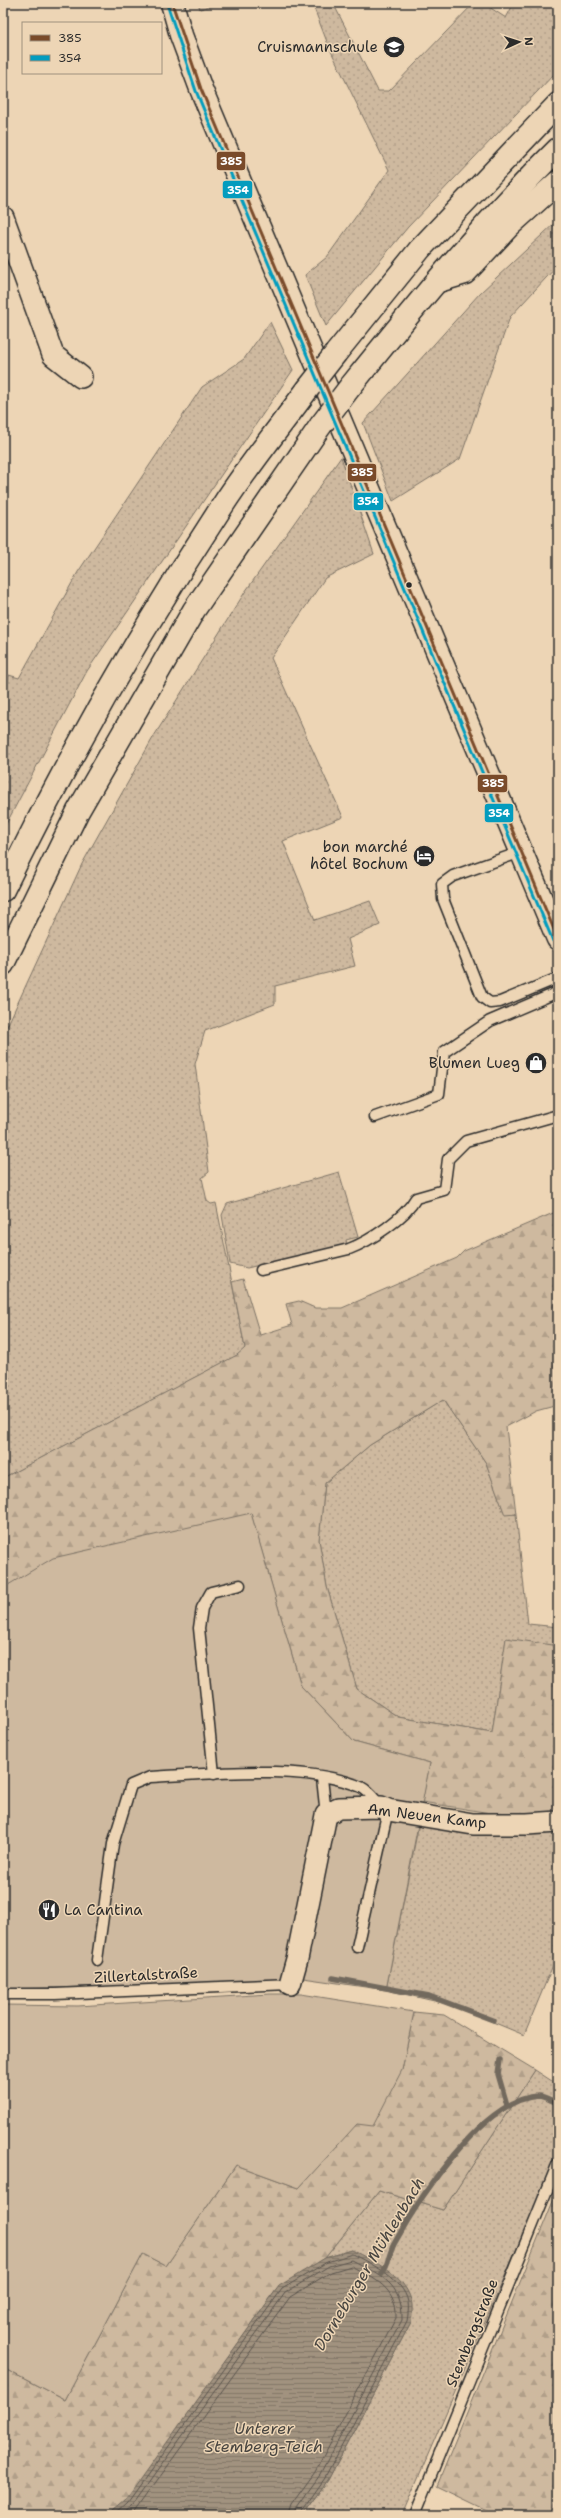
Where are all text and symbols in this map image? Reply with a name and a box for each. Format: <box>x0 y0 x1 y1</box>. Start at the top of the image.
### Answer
legend <box>22 22 162 74</box>
north arrow <box>499 22 539 62</box>
text: 385 <box>58 30 82 46</box>
school or university icon: Cruismannschule <box>381 34 407 60</box>
place label: Cruismannschule <box>257 37 378 57</box>
text: N <box>521 37 536 47</box>
text: 354 <box>58 50 82 66</box>
line badge: 385 <box>216 151 246 171</box>
text: 385 <box>220 154 242 169</box>
line badge: 354 <box>222 180 253 199</box>
text: 354 <box>227 183 249 198</box>
line badge: 385 <box>347 463 377 482</box>
text: 385 <box>351 465 373 480</box>
line badge: 354 <box>353 492 384 511</box>
text: 354 <box>357 494 379 509</box>
unlabelled marker <box>404 580 414 590</box>
line badge: 385 <box>477 774 508 793</box>
text: 385 <box>482 776 504 791</box>
line badge: 354 <box>484 803 514 823</box>
text: 354 <box>488 806 510 821</box>
place label: bon marché hôtel Bochum <box>310 837 408 874</box>
hotel icon: bon marché hôtel Bochum <box>411 843 437 869</box>
shop icon: Blumen Lueg <box>523 1050 549 1076</box>
place label: Blumen Lueg <box>429 1053 520 1073</box>
street label: Am Neuen Kamp <box>366 1799 488 1833</box>
restaurant icon: La Cantina <box>36 1897 62 1923</box>
place label: La Cantina <box>64 1900 143 1920</box>
street label: Zillertalstraße <box>94 1962 198 1988</box>
water label: Dorneburger Mühlenbach <box>309 2173 429 2355</box>
street label: Stembergstraße <box>441 2276 503 2390</box>
water label: Unterer Stemberg-Teich <box>205 2418 323 2457</box>

